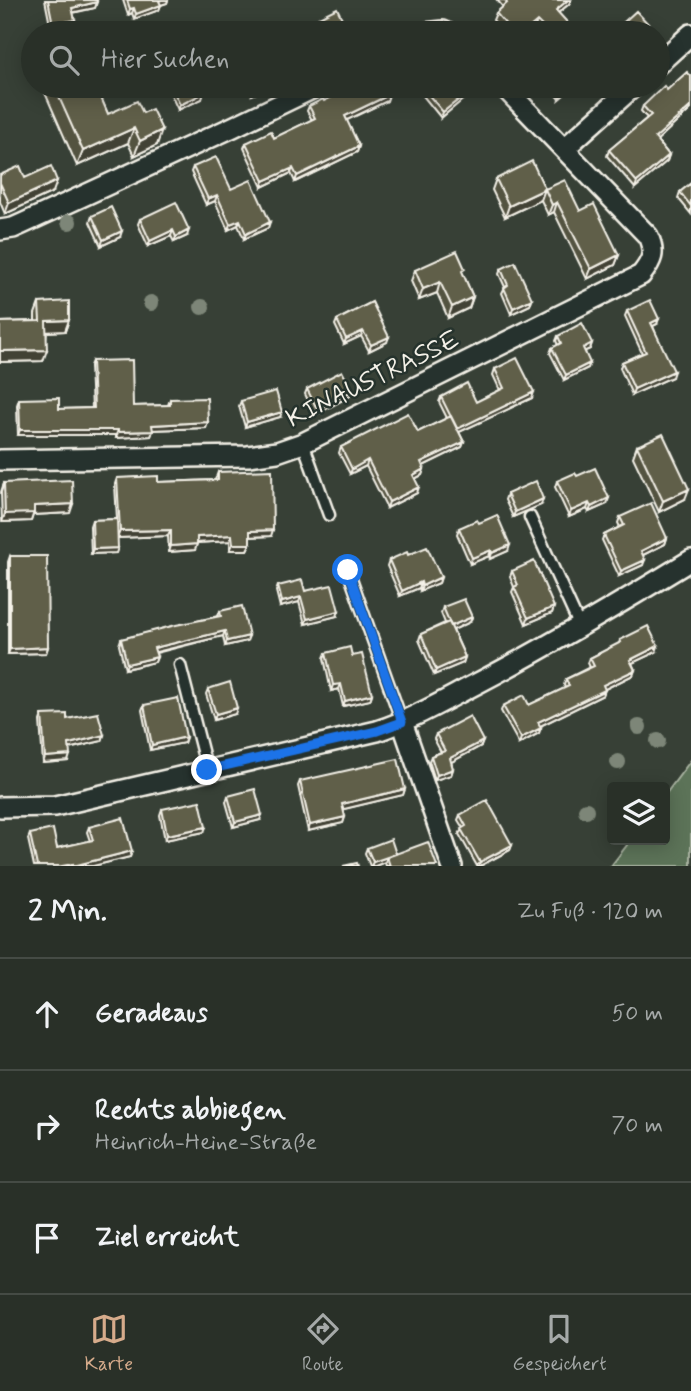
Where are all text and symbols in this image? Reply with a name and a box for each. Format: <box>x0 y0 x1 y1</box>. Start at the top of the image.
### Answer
search box <box>21 21 670 98</box>
icon: search <box>45 41 83 79</box>
text: Hier suchen <box>101 43 229 77</box>
street label: KINAUSTRASSE <box>281 323 465 436</box>
route start <box>332 554 363 585</box>
route end <box>191 754 222 785</box>
map controls <box>607 782 670 845</box>
button: layers <box>607 782 670 845</box>
text: 2 Min. <box>28 892 107 931</box>
text: Zu Fuß · 120 m <box>517 897 663 927</box>
icon: ahead <box>28 995 66 1033</box>
text: Geradeaus <box>95 997 208 1031</box>
text: 50 m <box>612 999 663 1029</box>
text: Rechts abbiegen <box>95 1094 286 1128</box>
icon: right <box>28 1107 66 1145</box>
text: 70 m <box>611 1111 663 1141</box>
text: Heinrich-Heine-Straße <box>95 1128 317 1158</box>
icon: arrive <box>28 1219 66 1257</box>
text: Ziel erreicht <box>95 1221 239 1255</box>
tab: Karte <box>84 1310 133 1377</box>
tab: Route <box>302 1310 343 1377</box>
tab: Gespeichert <box>512 1310 607 1377</box>

